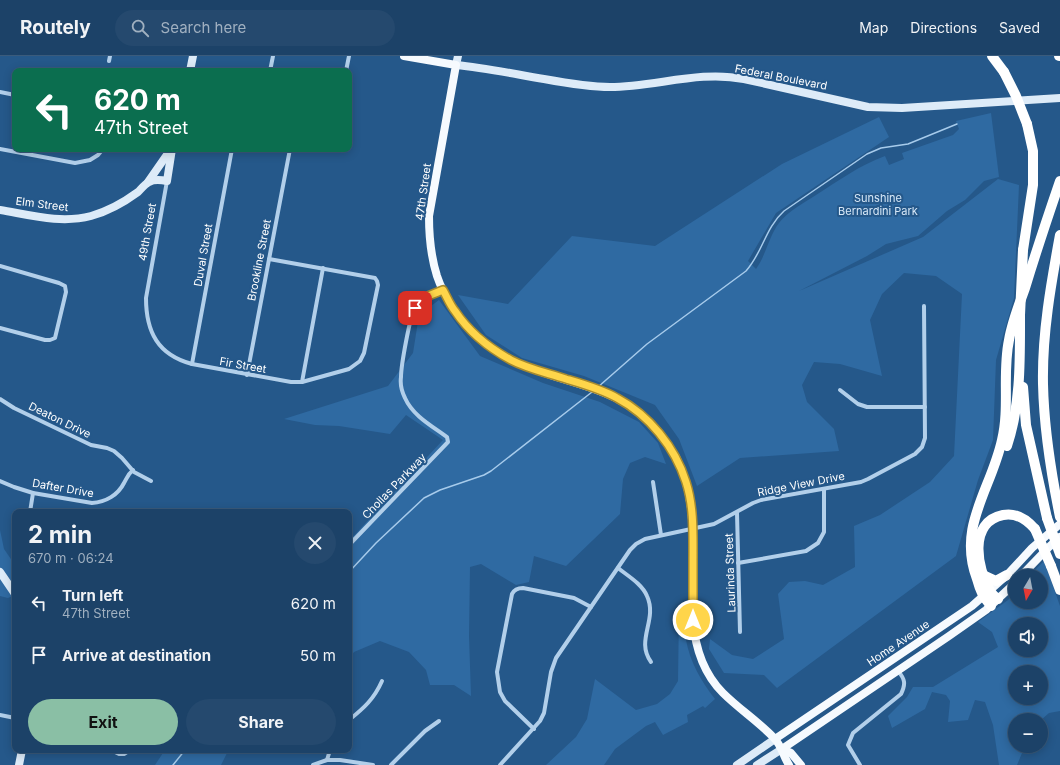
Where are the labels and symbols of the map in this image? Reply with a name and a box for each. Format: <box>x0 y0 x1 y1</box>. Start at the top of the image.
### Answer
street label: Federal Boulevard <box>734 61 828 93</box>
street label: 47th Street <box>412 162 434 221</box>
park label: Sunshine Bernardini Park <box>838 191 918 218</box>
street label: Elm Street <box>15 194 70 214</box>
street label: 49th Street <box>135 202 159 262</box>
street label: Brookline Street <box>244 218 274 302</box>
street label: Duval Street <box>191 222 215 288</box>
pin <box>398 291 432 325</box>
street label: Fir Street <box>218 354 268 376</box>
street label: Deaton Drive <box>27 399 93 441</box>
street label: Chollas Parkway <box>359 450 429 522</box>
street label: Ridge View Drive <box>756 469 846 499</box>
street label: Dafter Drive <box>31 476 95 500</box>
street label: Laurinda Street <box>722 533 738 613</box>
north arrow <box>1008 569 1048 609</box>
position arrow <box>672 599 714 641</box>
street label: Home Avenue <box>864 617 932 669</box>

